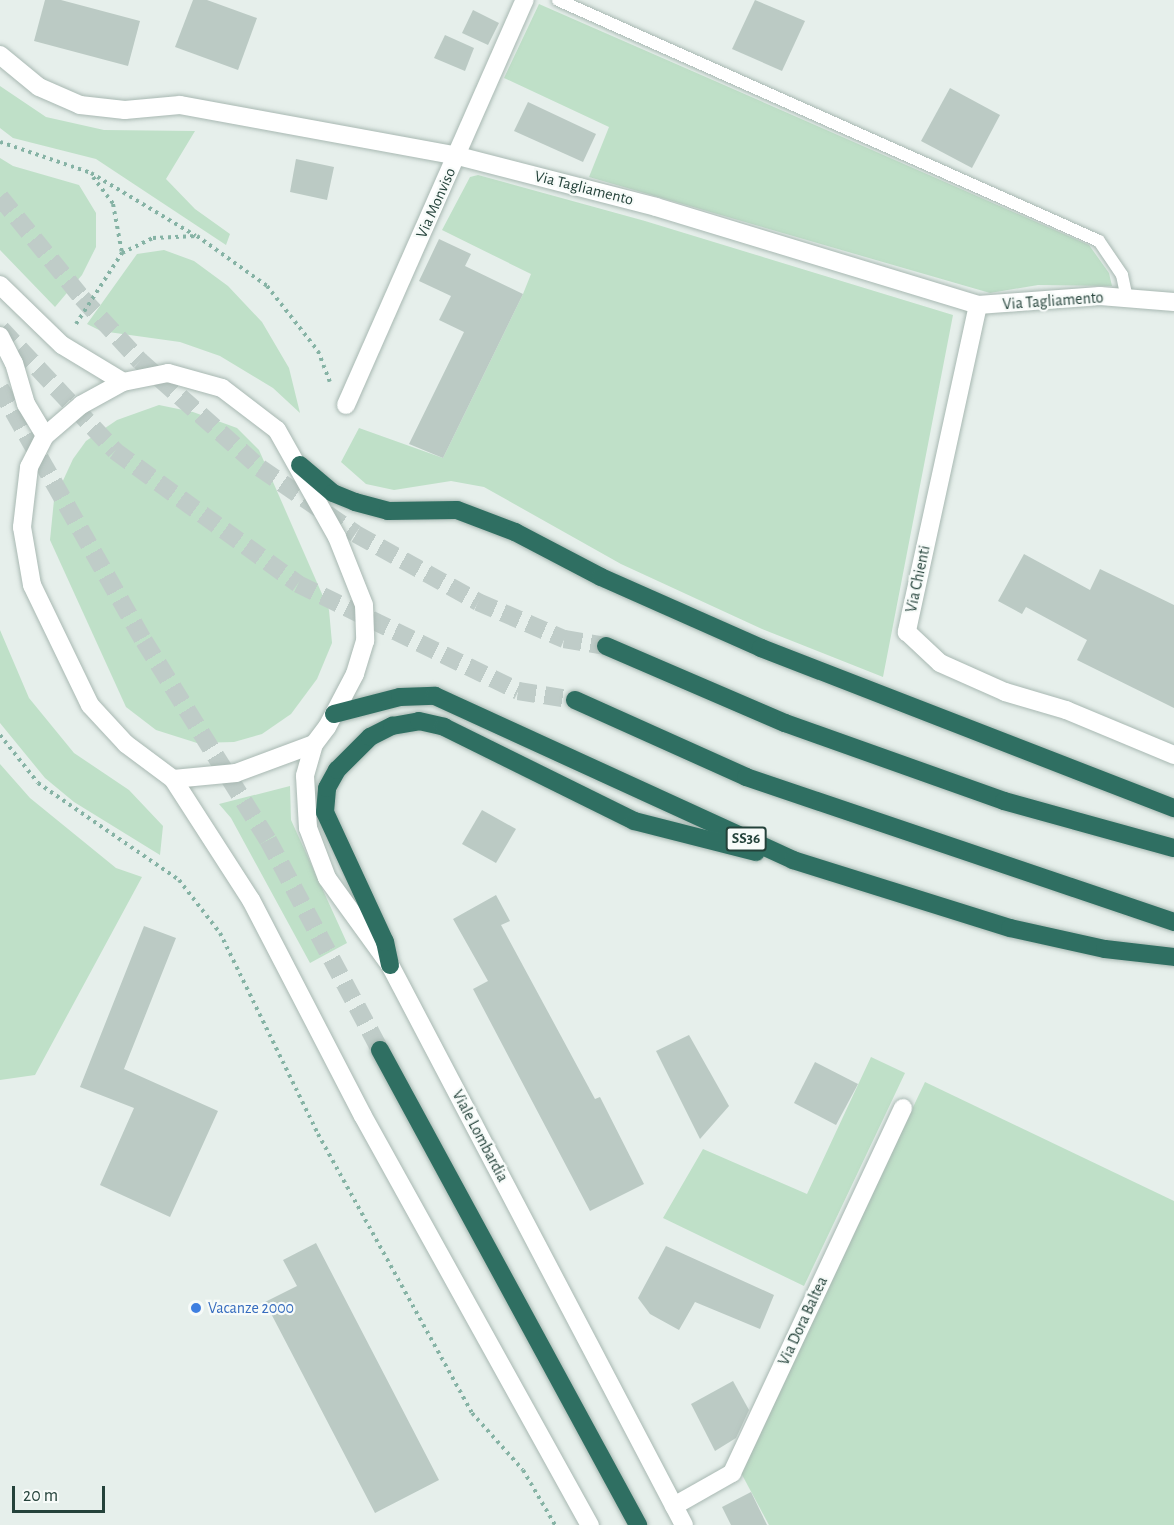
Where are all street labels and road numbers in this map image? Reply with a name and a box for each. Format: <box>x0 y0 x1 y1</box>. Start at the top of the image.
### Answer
street label: Via Monviso <box>412 165 460 241</box>
street label: Via Tagliamento <box>533 166 635 210</box>
street label: Via Tagliamento <box>1002 288 1104 314</box>
street label: Via Chienti <box>902 544 934 614</box>
road number: SS36 <box>725 827 767 851</box>
street label: Viale Lombardia <box>448 1087 512 1185</box>
street label: Via Dora Baltea <box>774 1274 832 1368</box>

